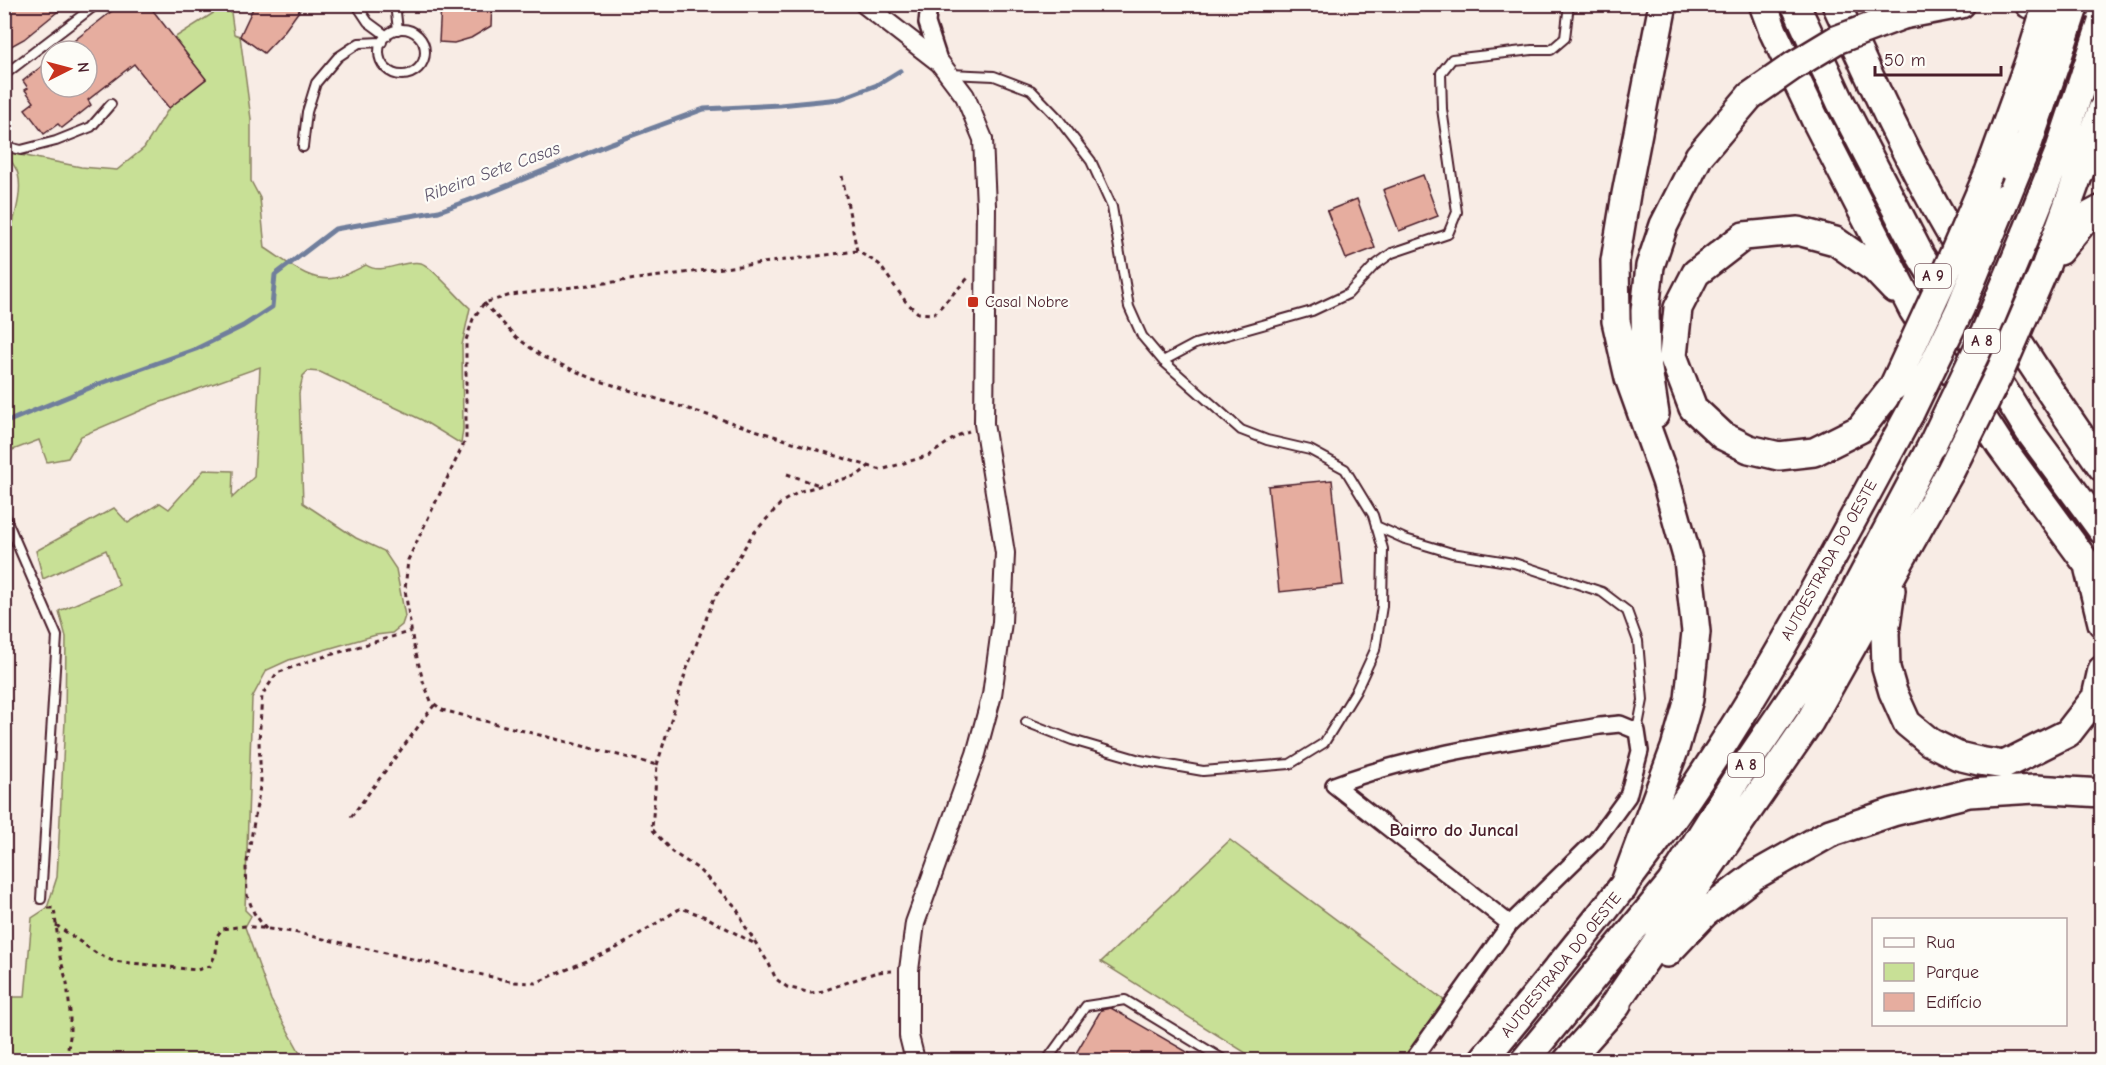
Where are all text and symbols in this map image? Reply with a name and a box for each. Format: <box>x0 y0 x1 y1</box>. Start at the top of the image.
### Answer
north arrow <box>39 39 99 99</box>
scale bar <box>1875 39 2001 77</box>
text: 50 m <box>1884 50 1926 71</box>
text: N <box>73 61 92 74</box>
water label: Ribeira Sete Casas <box>421 137 563 206</box>
road number: A 9 <box>1915 264 1951 288</box>
place label: Casal Nobre <box>985 293 1068 311</box>
marker: Casal Nobre <box>966 295 980 309</box>
road number: A 8 <box>1964 329 2000 353</box>
street label: AUTOESTRADA DO OESTE <box>1777 476 1881 643</box>
road number: A 8 <box>1728 753 1764 777</box>
district label: Bairro do Juncal <box>1389 820 1519 841</box>
street label: AUTOESTRADA DO OESTE <box>1497 889 1625 1041</box>
legend <box>1872 918 2067 1026</box>
text: Rua <box>1926 932 1955 953</box>
text: Parque <box>1926 962 1979 983</box>
text: Edifício <box>1926 992 1982 1013</box>

